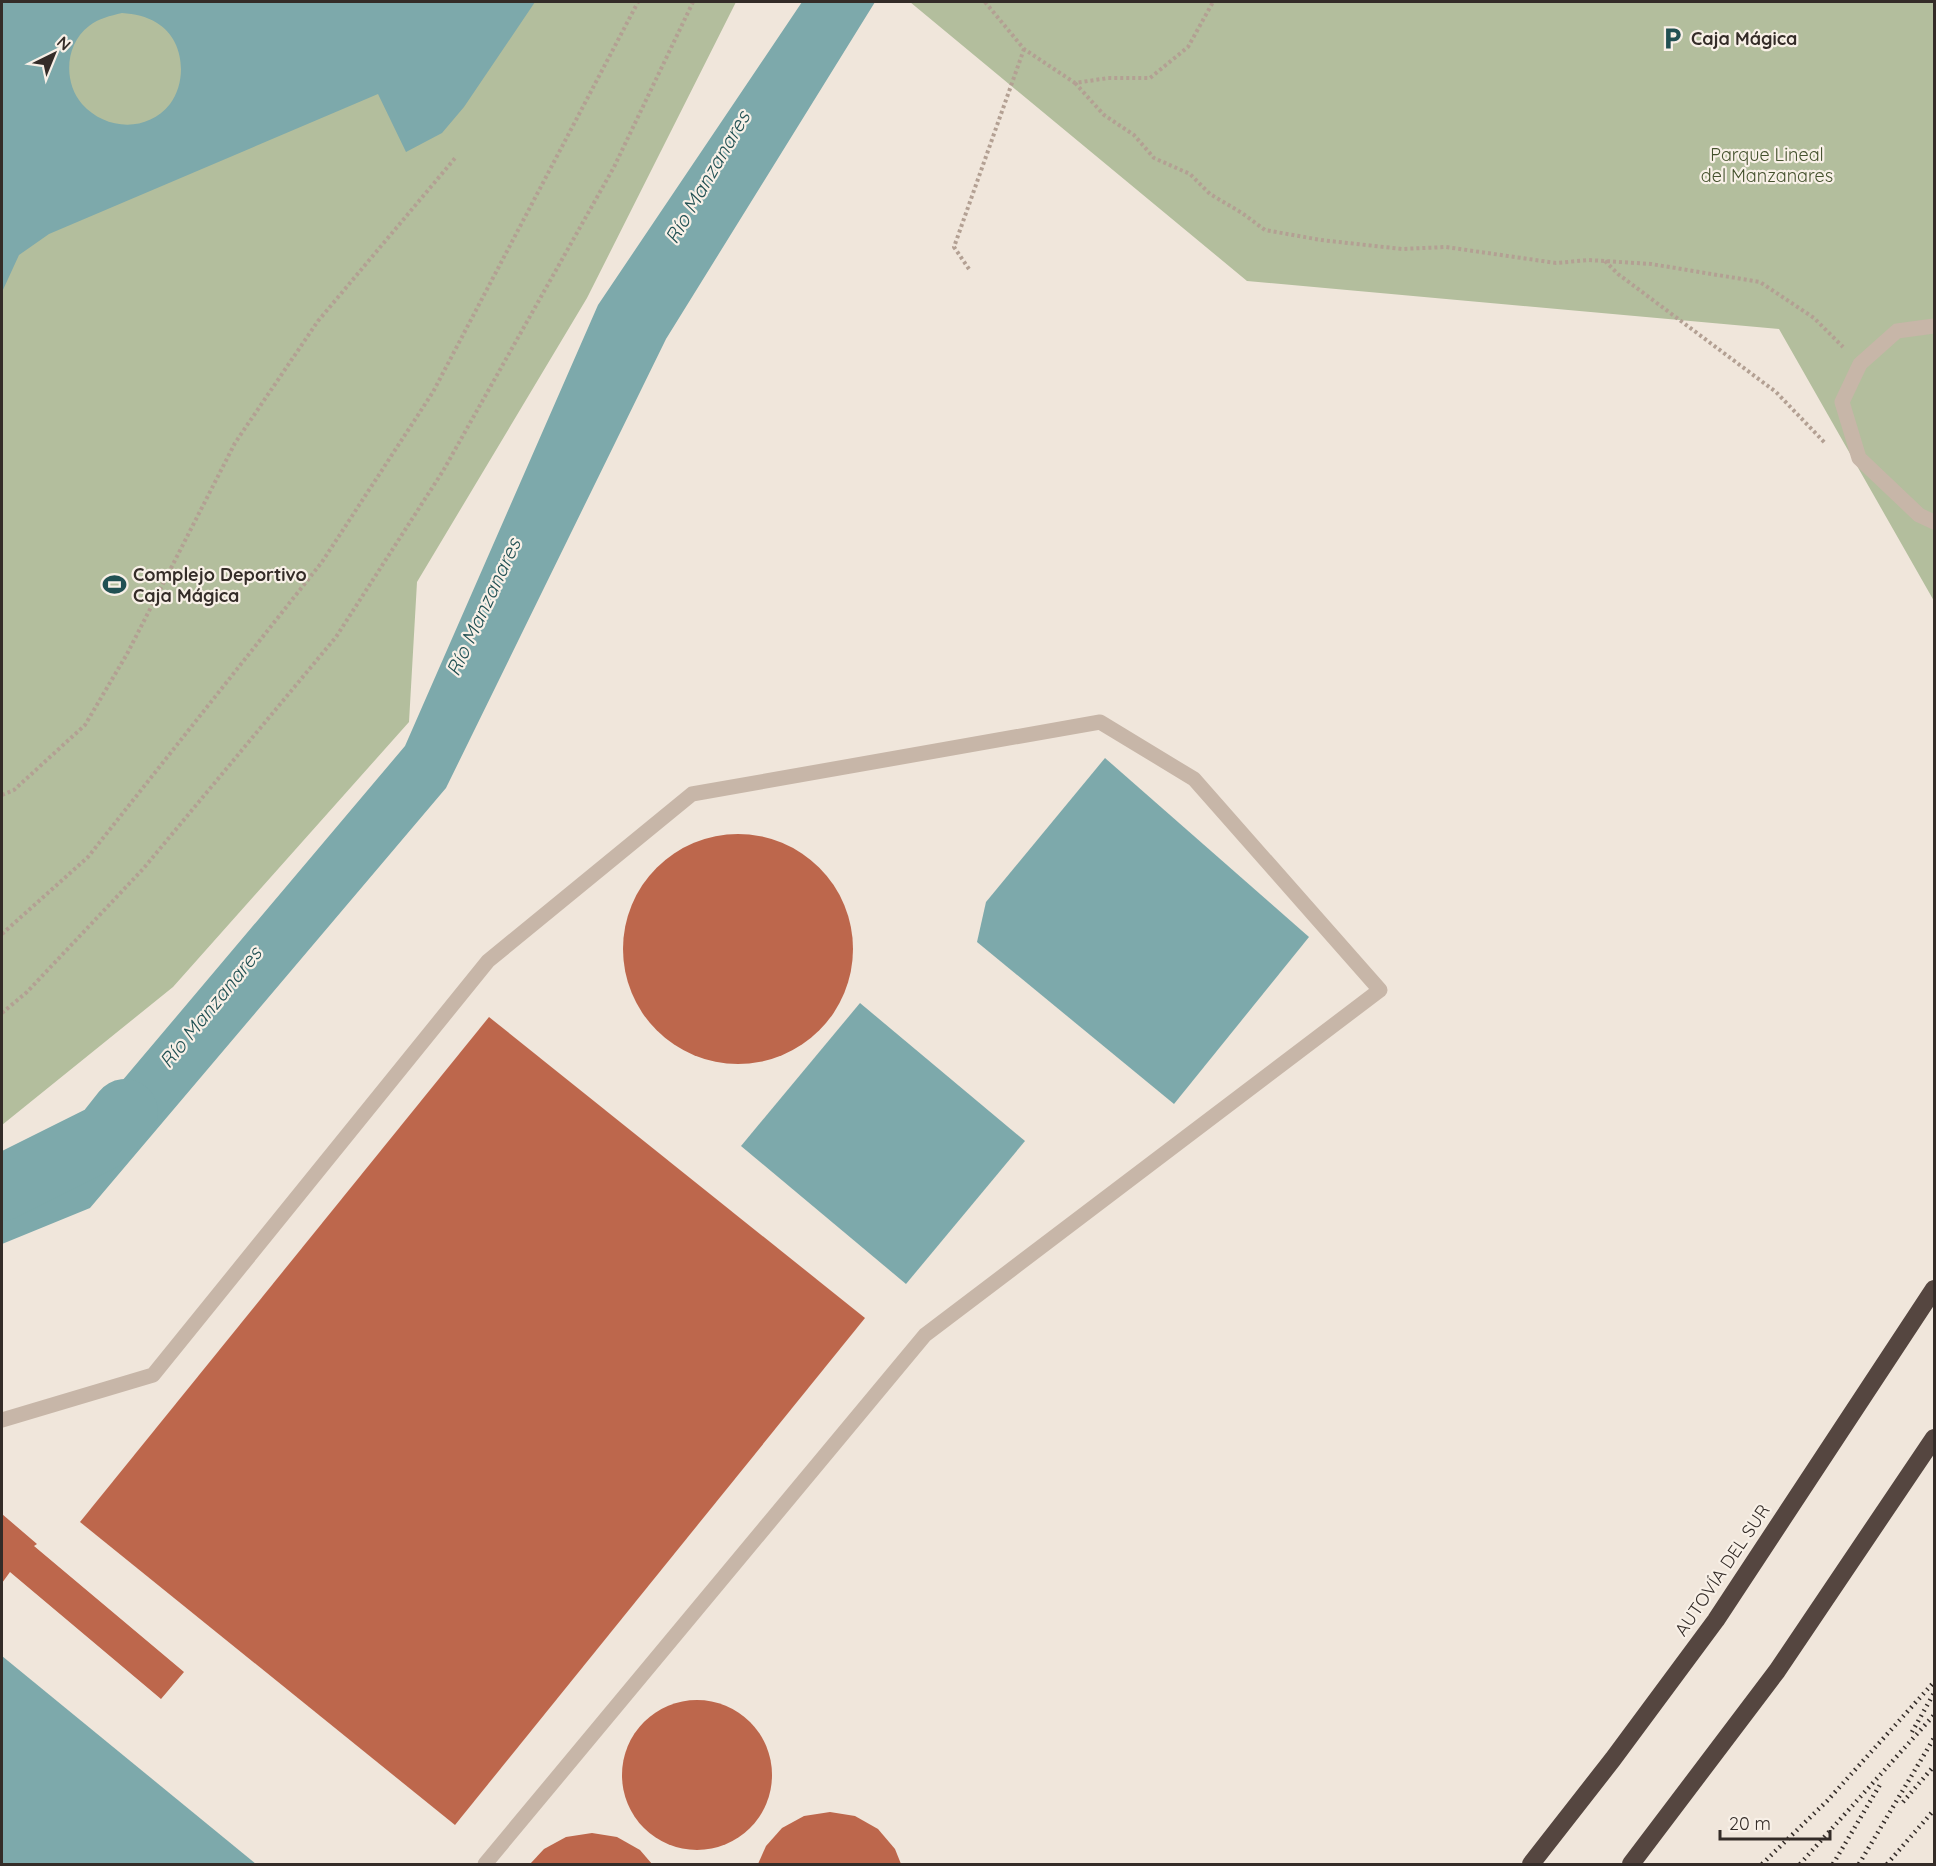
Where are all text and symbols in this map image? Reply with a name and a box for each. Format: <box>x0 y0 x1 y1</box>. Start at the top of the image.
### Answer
north arrow <box>24 24 84 84</box>
parking icon: Caja Mágica <box>1660 25 1686 51</box>
place label: Caja Mágica <box>1691 27 1797 50</box>
text: N <box>53 32 75 54</box>
water label: Río Manzanares <box>659 105 756 248</box>
park label: Parque Lineal del Manzanares <box>1701 143 1833 187</box>
water label: Río Manzanares <box>440 533 526 680</box>
place label: Complejo Deportivo Caja Mágica <box>133 563 307 607</box>
sports icon: Complejo Deportivo Caja Mágica <box>102 571 128 597</box>
water label: Río Manzanares <box>153 940 268 1073</box>
street label: AUTOVÍA DEL SUR <box>1669 1500 1775 1640</box>
scale bar <box>1720 1803 1830 1841</box>
text: 20 m <box>1729 1812 1771 1835</box>

